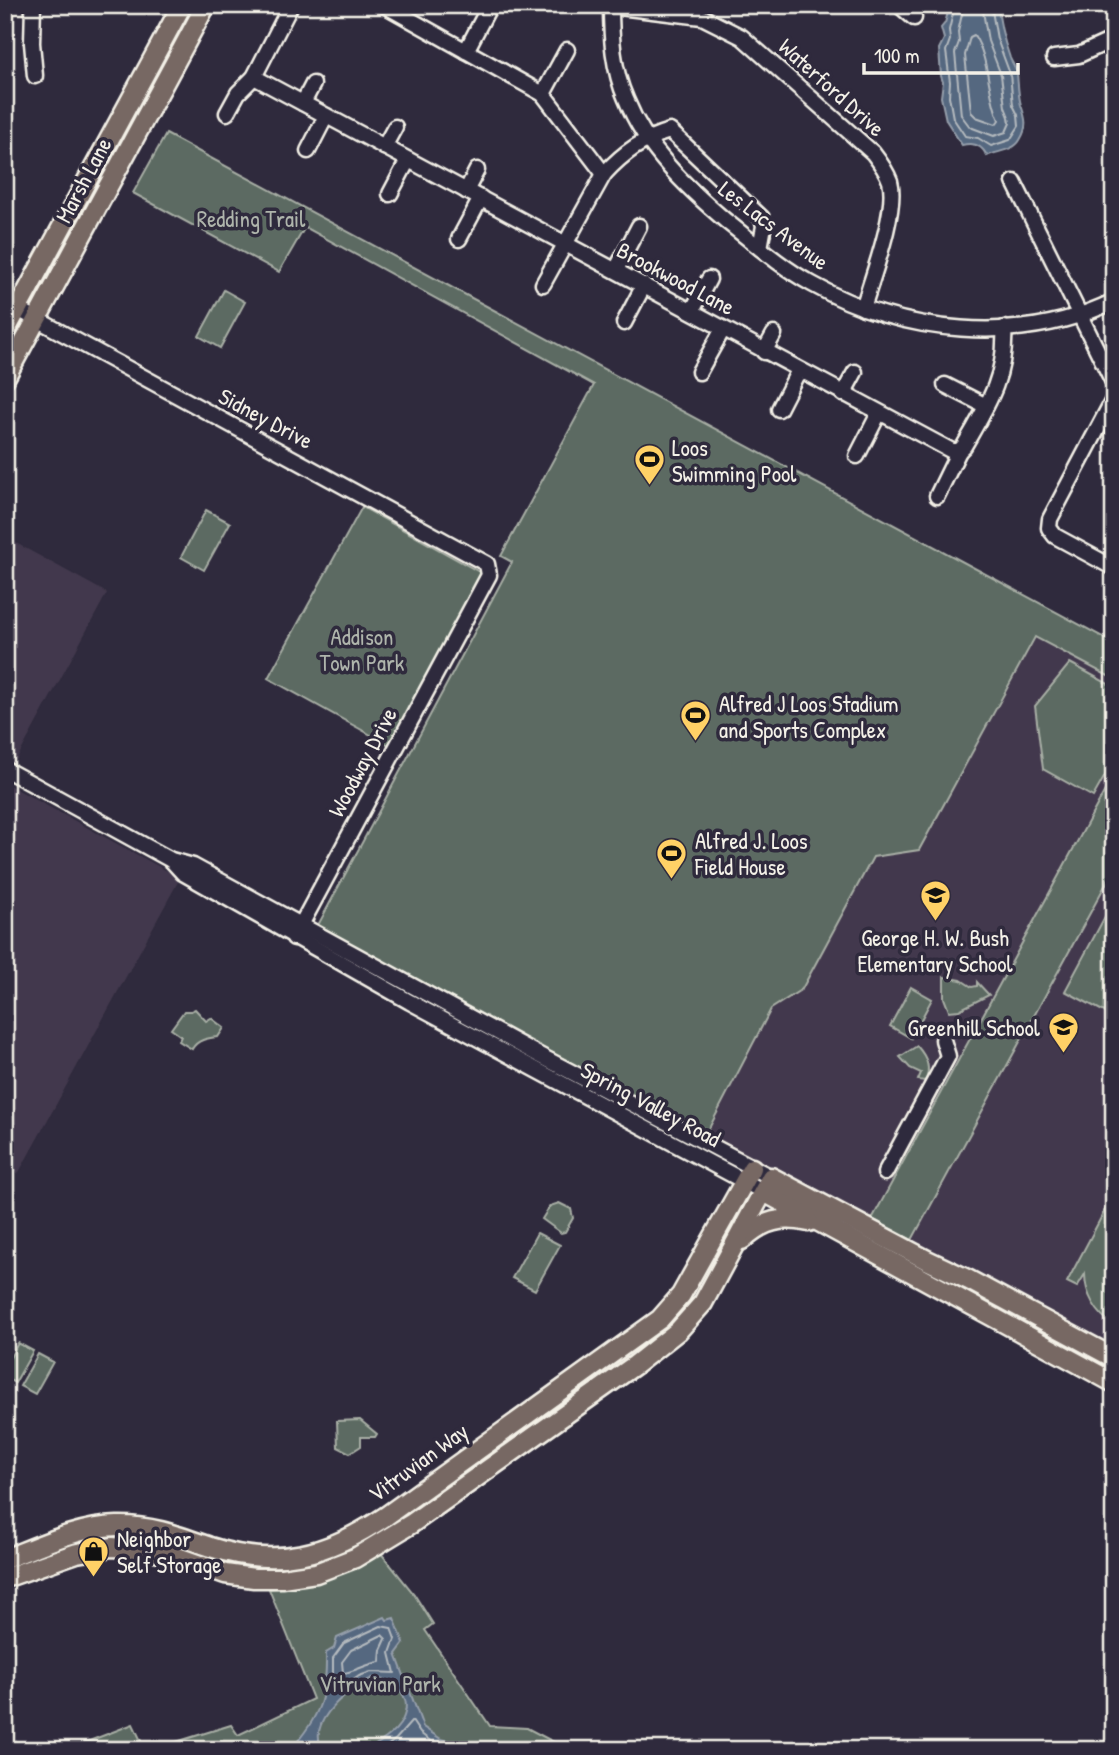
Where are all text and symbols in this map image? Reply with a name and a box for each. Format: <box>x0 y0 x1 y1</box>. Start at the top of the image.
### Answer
street label: Waterford Drive <box>772 31 892 143</box>
scale bar <box>864 32 1018 76</box>
text: 100 m <box>874 41 920 70</box>
street label: Marsh Lane <box>48 132 118 228</box>
street label: Les Lacs Avenue <box>712 173 836 277</box>
park label: Redding Trail <box>197 203 306 234</box>
street label: Brookwood Lane <box>612 234 740 322</box>
street label: Sidney Drive <box>213 380 319 456</box>
place label: Loos Swimming Pool <box>672 432 797 489</box>
sports icon: Loos Swimming Pool <box>632 443 666 487</box>
park label: Addison Town Park <box>320 621 405 678</box>
place label: Alfred J Loos Stadium and Sports Complex <box>719 688 898 745</box>
sports icon: Alfred J Loos Stadium and Sports Complex <box>679 699 713 743</box>
street label: Woodway Drive <box>320 702 404 822</box>
place label: Alfred J. Loos Field House <box>694 825 808 882</box>
sports icon: Alfred J. Loos Field House <box>655 836 689 880</box>
school or university icon: George H. W. Bush Elementary School <box>918 879 952 923</box>
place label: George H. W. Bush Elementary School <box>857 922 1013 979</box>
school or university icon: Greenhill School <box>1046 1010 1080 1054</box>
place label: Greenhill School <box>908 1012 1041 1043</box>
street label: Spring Valley Road <box>576 1054 726 1154</box>
street label: Vitruvian Way <box>362 1415 474 1509</box>
place label: Neighbor Self Storage <box>117 1523 221 1580</box>
shop icon: Neighbor Self Storage <box>77 1534 111 1578</box>
park label: Vitruvian Park <box>319 1668 441 1699</box>

